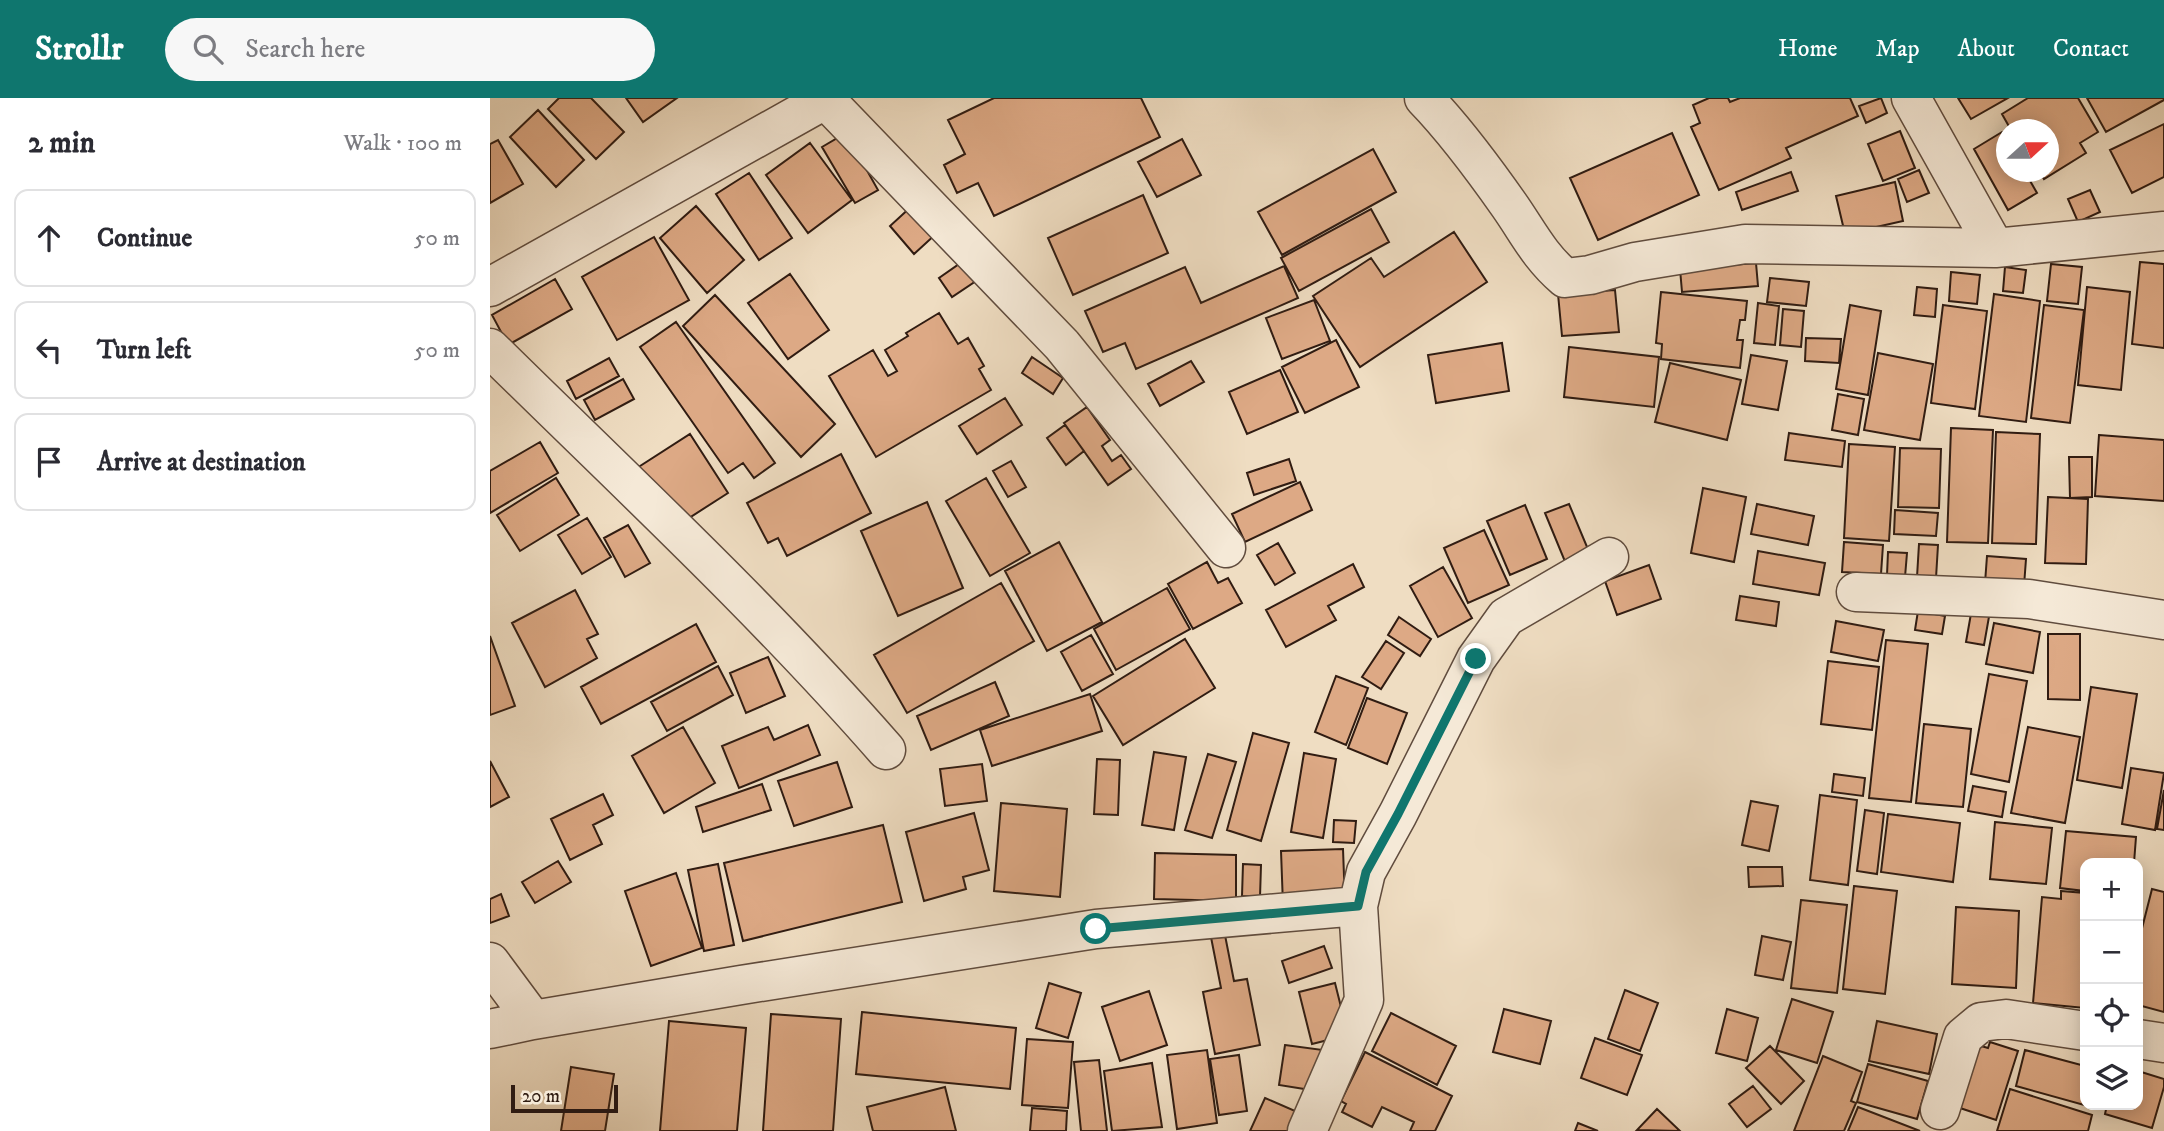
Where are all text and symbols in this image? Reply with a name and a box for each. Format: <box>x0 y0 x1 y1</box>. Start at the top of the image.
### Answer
search box <box>165 18 655 81</box>
text: Strollr <box>35 29 123 70</box>
icon: search <box>189 30 227 68</box>
text: Search here <box>245 33 365 66</box>
text: Home <box>1778 34 1837 64</box>
text: Map <box>1875 34 1920 64</box>
text: About <box>1958 34 2015 64</box>
text: Contact <box>2053 34 2129 64</box>
north arrow <box>1996 119 2059 182</box>
text: 2 min <box>28 125 95 162</box>
text: Walk · 100 m <box>343 129 462 158</box>
icon: ahead <box>30 219 68 257</box>
text: Continue <box>97 222 192 255</box>
text: 50 m <box>414 224 460 253</box>
icon: left <box>30 331 68 369</box>
text: Turn left <box>97 334 191 367</box>
text: 50 m <box>414 336 460 365</box>
icon: arrive <box>30 443 68 481</box>
text: Arrive at destination <box>97 446 306 479</box>
route end <box>1460 643 1491 674</box>
map controls <box>2080 858 2143 1110</box>
button: + <box>2080 858 2143 921</box>
route start <box>1080 913 1111 944</box>
button: − <box>2080 921 2143 984</box>
button: locate <box>2080 984 2143 1047</box>
button: layers <box>2080 1047 2143 1110</box>
scale bar <box>511 1082 618 1114</box>
text: 20 m <box>522 1085 560 1108</box>

